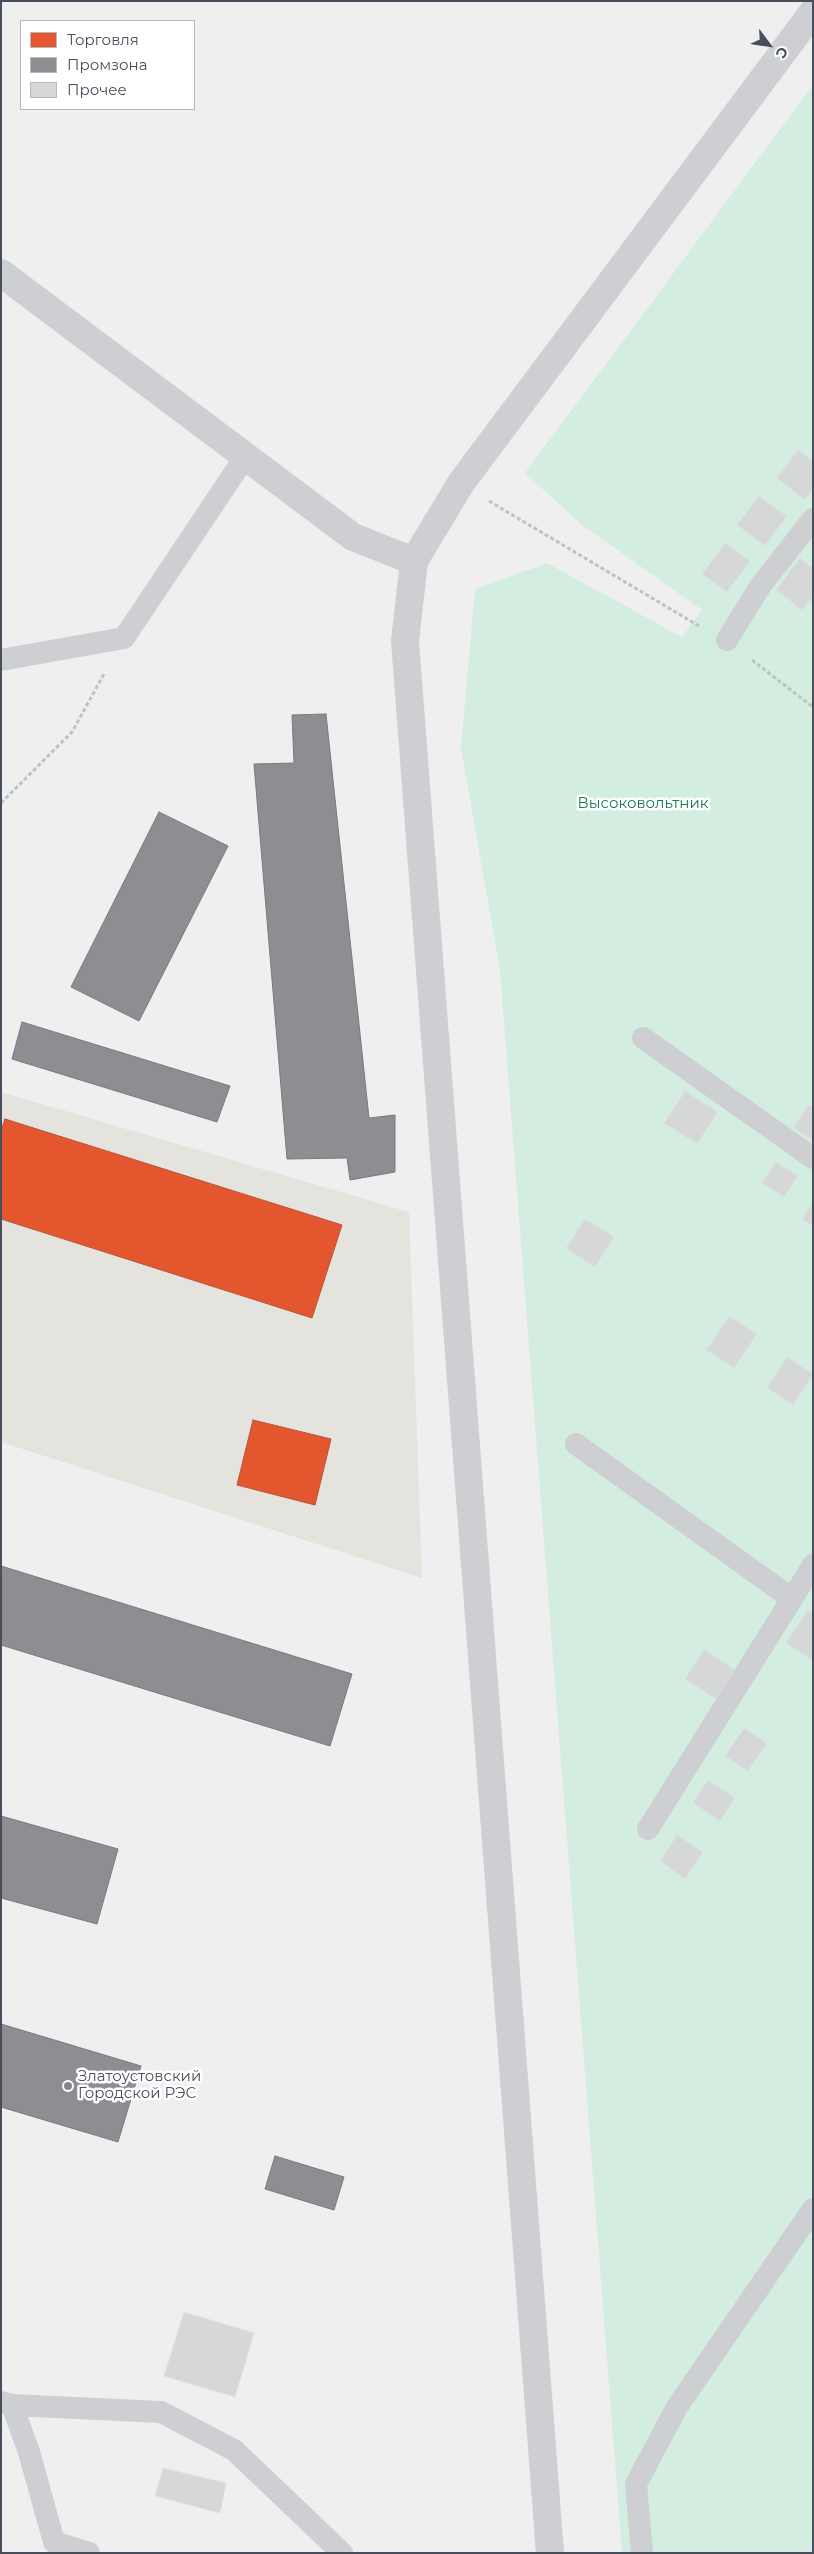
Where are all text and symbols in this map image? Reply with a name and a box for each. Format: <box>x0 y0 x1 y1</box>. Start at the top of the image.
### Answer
legend <box>20 20 195 110</box>
north arrow <box>744 20 794 70</box>
text: Торговля <box>67 30 139 49</box>
text: С <box>772 44 792 62</box>
text: Промзона <box>67 55 147 74</box>
text: Прочее <box>67 80 127 99</box>
park label: Высоковольтник <box>578 795 708 813</box>
place label: Златоустовский Городской РЭС <box>78 2068 201 2103</box>
marker: Златоустовский Городской РЭС <box>62 2080 74 2092</box>

